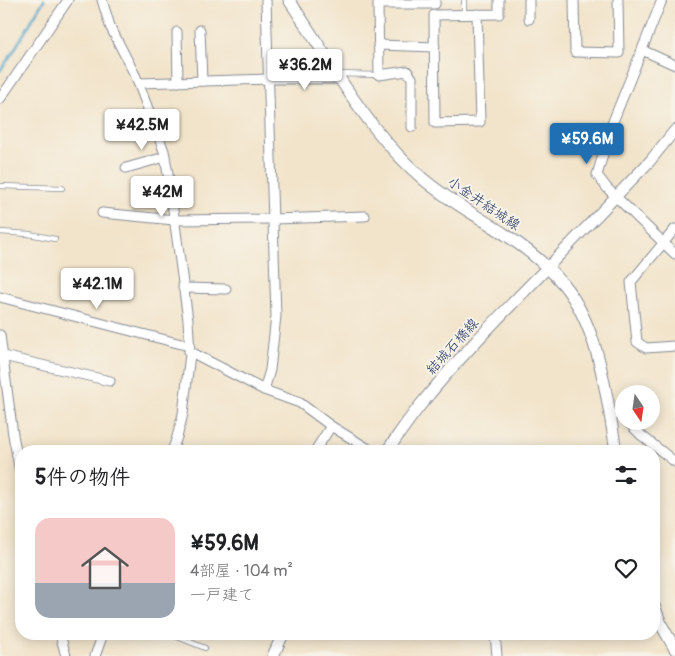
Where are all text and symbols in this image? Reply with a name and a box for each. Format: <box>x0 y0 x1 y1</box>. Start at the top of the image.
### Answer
pin: ¥36.2M <box>264 48 346 91</box>
text: ¥36.2M <box>278 55 332 75</box>
pin: ¥42.5M <box>101 108 183 151</box>
text: ¥42.5M <box>115 115 169 135</box>
pin: ¥59.6M <box>546 122 628 165</box>
text: ¥59.6M <box>561 129 613 149</box>
street label: 小金井結城線 <box>444 173 523 234</box>
pin: ¥42M <box>132 176 192 218</box>
text: ¥42M <box>142 182 182 202</box>
pin: ¥42.1M <box>56 268 138 310</box>
text: ¥42.1M <box>72 274 122 294</box>
street label: 結城石橋線 <box>423 315 482 378</box>
north arrow <box>615 385 660 430</box>
map controls <box>615 385 660 430</box>
icon: filters <box>612 461 640 489</box>
text: 5件の物件 <box>35 464 130 491</box>
text: ¥59.6M <box>190 530 259 557</box>
icon: home <box>75 538 135 598</box>
icon: heart <box>612 554 640 582</box>
text: 4部屋 · 104 m² <box>190 561 293 581</box>
text: 一戸建て <box>190 585 254 605</box>

